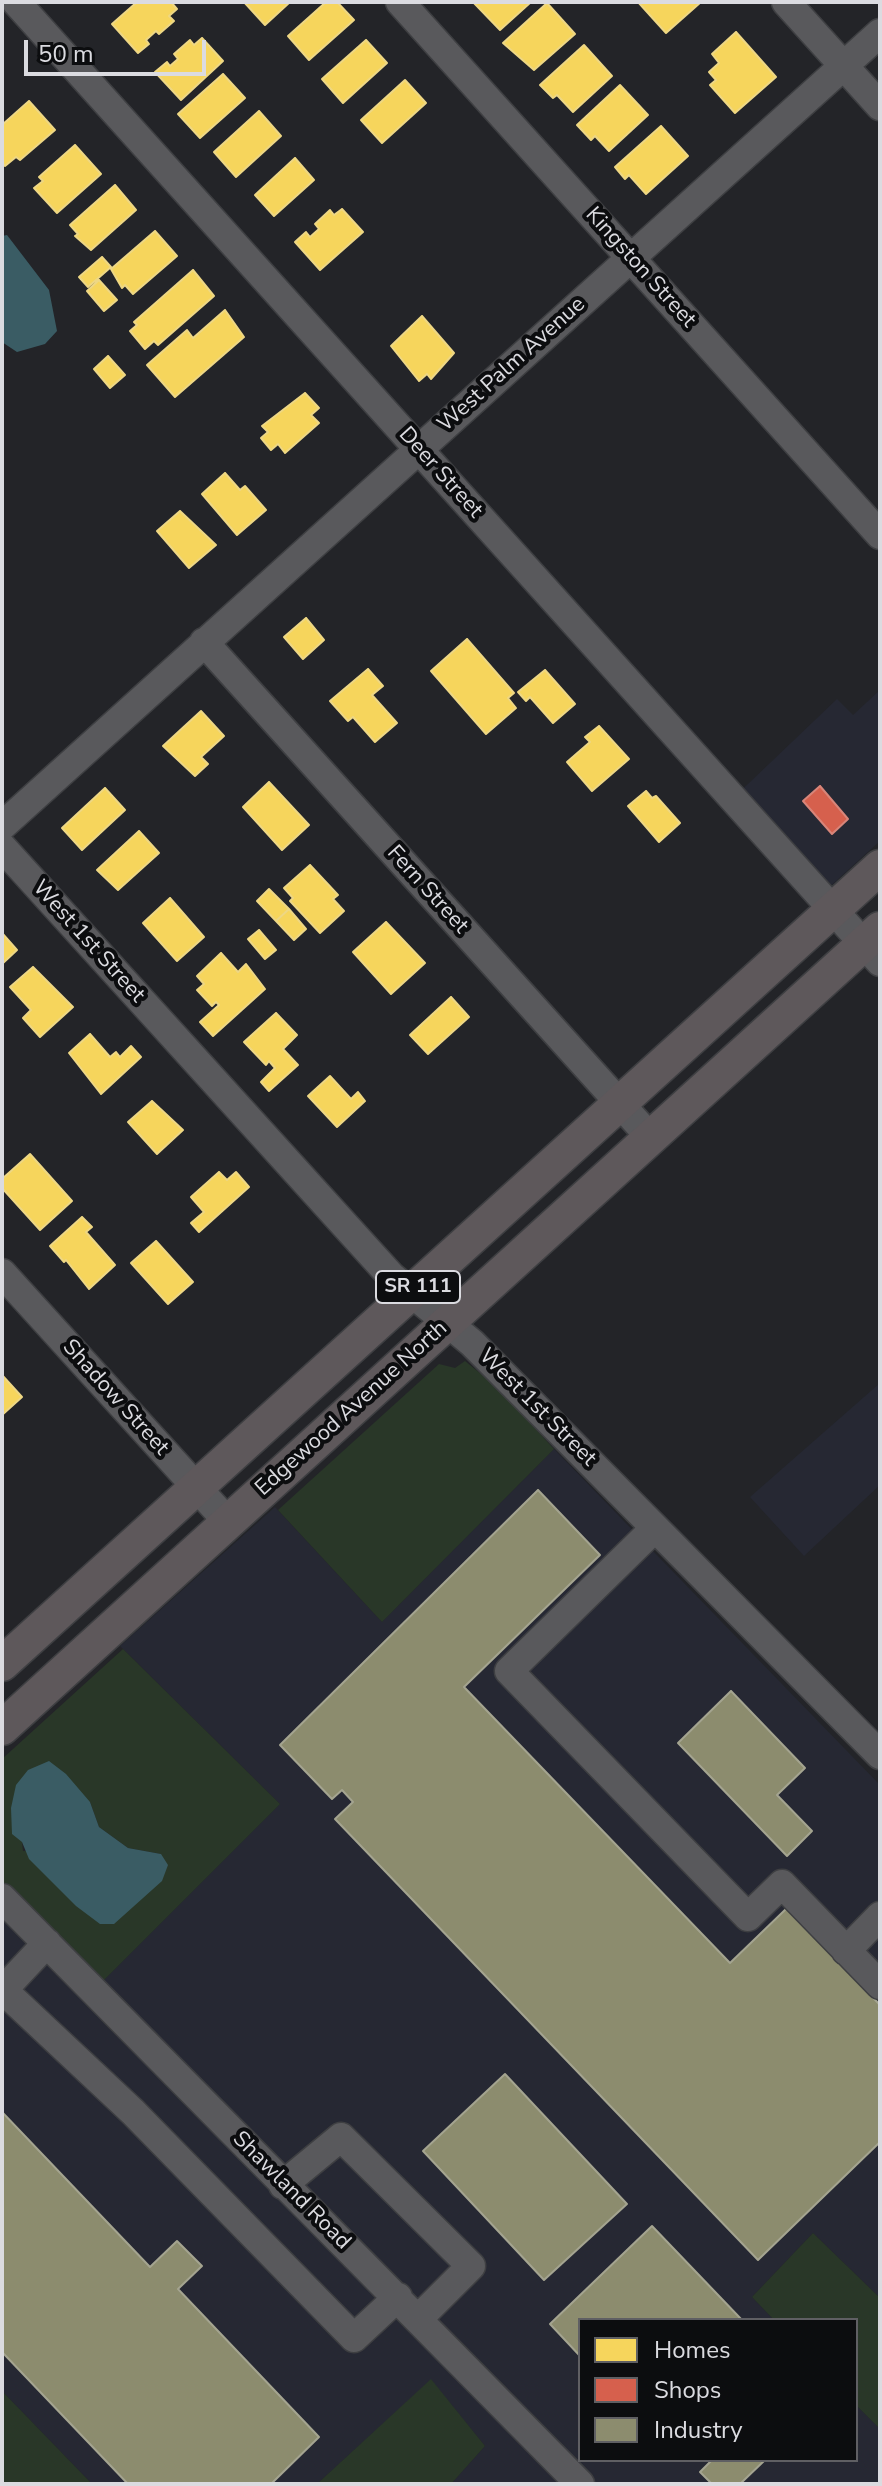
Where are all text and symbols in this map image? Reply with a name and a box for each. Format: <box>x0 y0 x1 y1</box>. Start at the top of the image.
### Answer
scale bar <box>28 24 210 74</box>
text: 50 m <box>38 38 94 70</box>
street label: Kingston Street <box>579 202 701 334</box>
street label: West Palm Avenue <box>433 292 591 438</box>
street label: Deer Street <box>392 422 488 524</box>
street label: Fern Street <box>381 841 473 939</box>
street label: West 1st Street <box>26 875 150 1009</box>
road number: SR 111 <box>376 1271 460 1303</box>
street label: Edgewood Avenue North <box>251 1316 453 1502</box>
street label: Shadow Street <box>56 1335 174 1461</box>
street label: West 1st Street <box>473 1344 601 1472</box>
street label: Shawland Road <box>226 2126 356 2256</box>
legend <box>578 2318 858 2462</box>
text: Homes <box>654 2334 730 2366</box>
text: Shops <box>654 2374 721 2406</box>
text: Industry <box>654 2414 743 2446</box>

